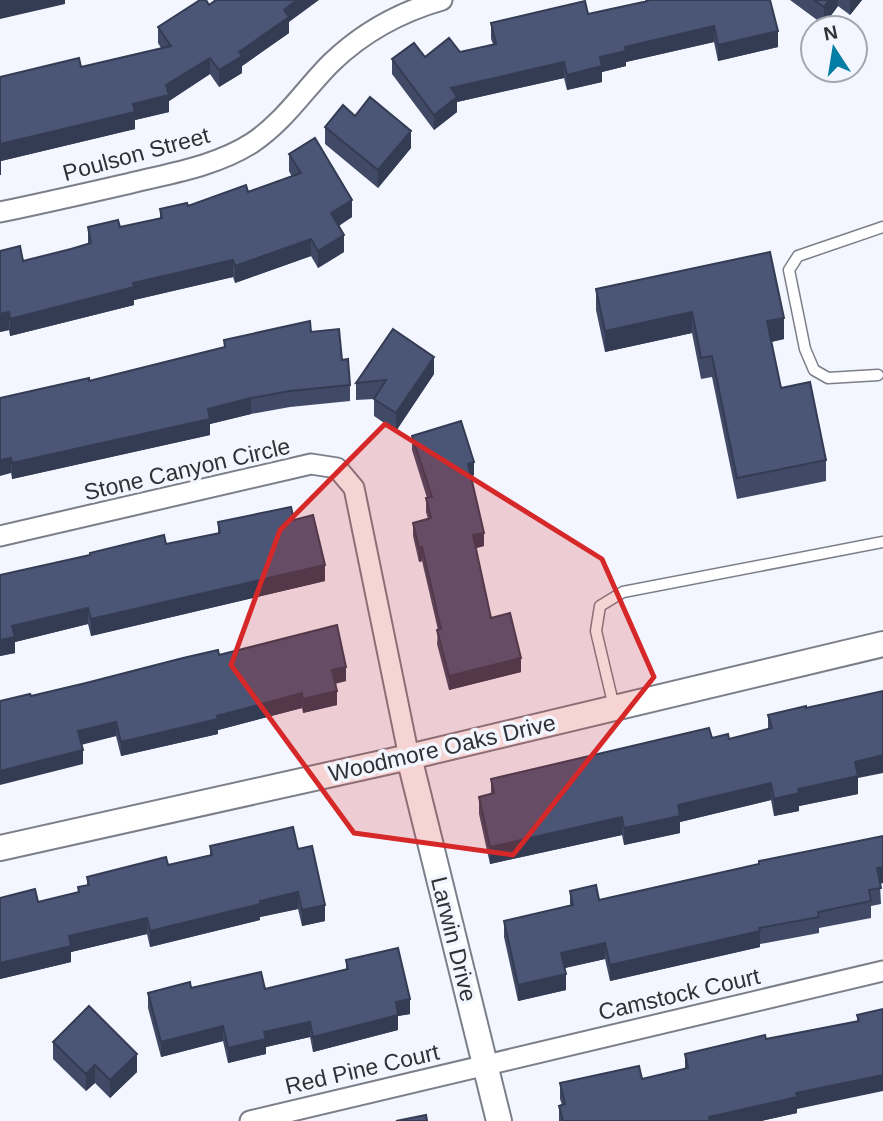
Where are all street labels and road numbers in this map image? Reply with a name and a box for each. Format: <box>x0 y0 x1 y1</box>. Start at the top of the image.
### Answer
street label: Poulson Street <box>60 122 213 186</box>
street label: Stone Canyon Circle <box>81 433 293 505</box>
street label: Woodmore Oaks Drive <box>326 709 558 787</box>
street label: Larwin Drive <box>426 874 482 1004</box>
street label: Camstock Court <box>596 963 763 1025</box>
street label: Red Pine Court <box>282 1039 442 1099</box>

